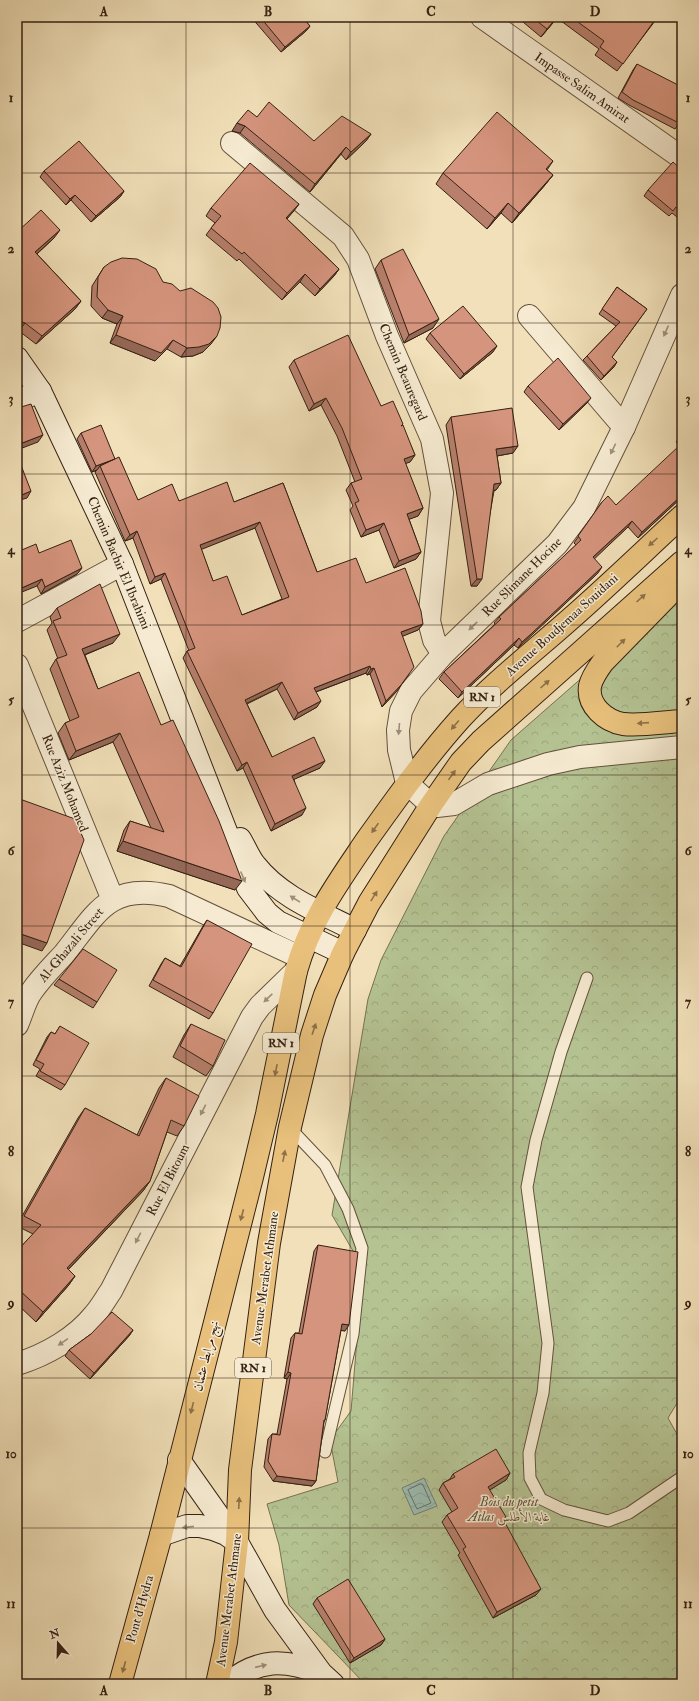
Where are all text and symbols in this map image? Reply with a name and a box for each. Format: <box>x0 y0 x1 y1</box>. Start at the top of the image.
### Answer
text: A <box>99 4 109 20</box>
text: B <box>264 4 272 20</box>
text: C <box>426 4 436 20</box>
text: D <box>590 4 601 20</box>
street label: Impasse Salim Amirat <box>531 49 633 128</box>
text: 1 <box>9 90 14 106</box>
text: 1 <box>686 90 691 106</box>
text: 2 <box>8 241 15 257</box>
text: 2 <box>685 241 692 257</box>
street label: Chemin Beauregard <box>375 321 431 424</box>
one-way arrow <box>663 325 669 337</box>
text: 3 <box>9 391 14 407</box>
text: 3 <box>686 391 691 407</box>
one-way arrow <box>610 444 616 455</box>
street label: Chemin Bachir El Ibrahimi <box>84 494 154 632</box>
street label: Rue Slimane Hocine <box>479 533 566 620</box>
one-way arrow <box>648 538 658 547</box>
text: 4 <box>6 542 15 558</box>
text: 4 <box>683 542 692 558</box>
street label: Avenue Boudjemaa Souidani <box>502 570 622 680</box>
one-way arrow <box>636 593 647 602</box>
one-way arrow <box>468 621 478 631</box>
one-way arrow <box>617 638 626 648</box>
one-way arrow <box>539 680 550 689</box>
road number: RN 1 <box>464 687 500 707</box>
text: 5 <box>8 692 14 708</box>
text: 5 <box>685 692 691 708</box>
one-way arrow <box>450 720 459 731</box>
one-way arrow <box>637 720 649 727</box>
one-way arrow <box>395 723 402 735</box>
street label: Rue Aziz Mohamed <box>38 732 92 835</box>
one-way arrow <box>448 770 456 780</box>
one-way arrow <box>371 823 379 834</box>
text: 6 <box>8 843 16 859</box>
text: 6 <box>685 843 693 859</box>
one-way arrow <box>240 871 246 883</box>
one-way arrow <box>370 890 377 902</box>
one-way arrow <box>290 895 300 903</box>
street label: Al-Ghazali Street <box>34 904 107 986</box>
one-way arrow <box>263 993 273 1003</box>
text: 7 <box>8 994 15 1010</box>
text: 7 <box>685 994 692 1010</box>
one-way arrow <box>311 1023 317 1035</box>
road number: RN 1 <box>263 1033 299 1053</box>
one-way arrow <box>272 1064 278 1076</box>
one-way arrow <box>200 1104 207 1116</box>
street label: Rue El Bitoum <box>143 1141 193 1219</box>
text: 8 <box>8 1144 14 1160</box>
text: 8 <box>685 1144 691 1160</box>
one-way arrow <box>282 1149 288 1162</box>
one-way arrow <box>239 1209 245 1221</box>
street label: Avenue Merabet Athmane <box>248 1210 282 1346</box>
one-way arrow <box>135 1233 141 1244</box>
text: 9 <box>6 1295 15 1311</box>
text: 9 <box>683 1295 692 1311</box>
street label: نهج مرابط عثمان <box>190 1319 225 1394</box>
one-way arrow <box>58 1338 68 1346</box>
road number: RN 1 <box>235 1358 271 1378</box>
one-way arrow <box>189 1402 195 1415</box>
text: 10 <box>5 1446 17 1462</box>
text: 10 <box>682 1446 694 1462</box>
park label: Bois du petit Atlas غابة الأطلس <box>466 1494 550 1526</box>
one-way arrow <box>235 1497 242 1509</box>
one-way arrow <box>182 1523 194 1530</box>
street label: Avenue Merabet Athmane <box>213 1532 245 1668</box>
street label: Pont d'Hydra <box>123 1573 158 1645</box>
text: 11 <box>6 1596 16 1612</box>
text: 11 <box>683 1596 693 1612</box>
north arrow <box>38 1623 78 1663</box>
text: N <box>47 1626 63 1642</box>
one-way arrow <box>121 1661 127 1673</box>
one-way arrow <box>255 1663 267 1669</box>
text: A <box>99 1683 109 1699</box>
text: B <box>264 1683 272 1699</box>
text: C <box>426 1683 436 1699</box>
text: D <box>590 1683 601 1699</box>

